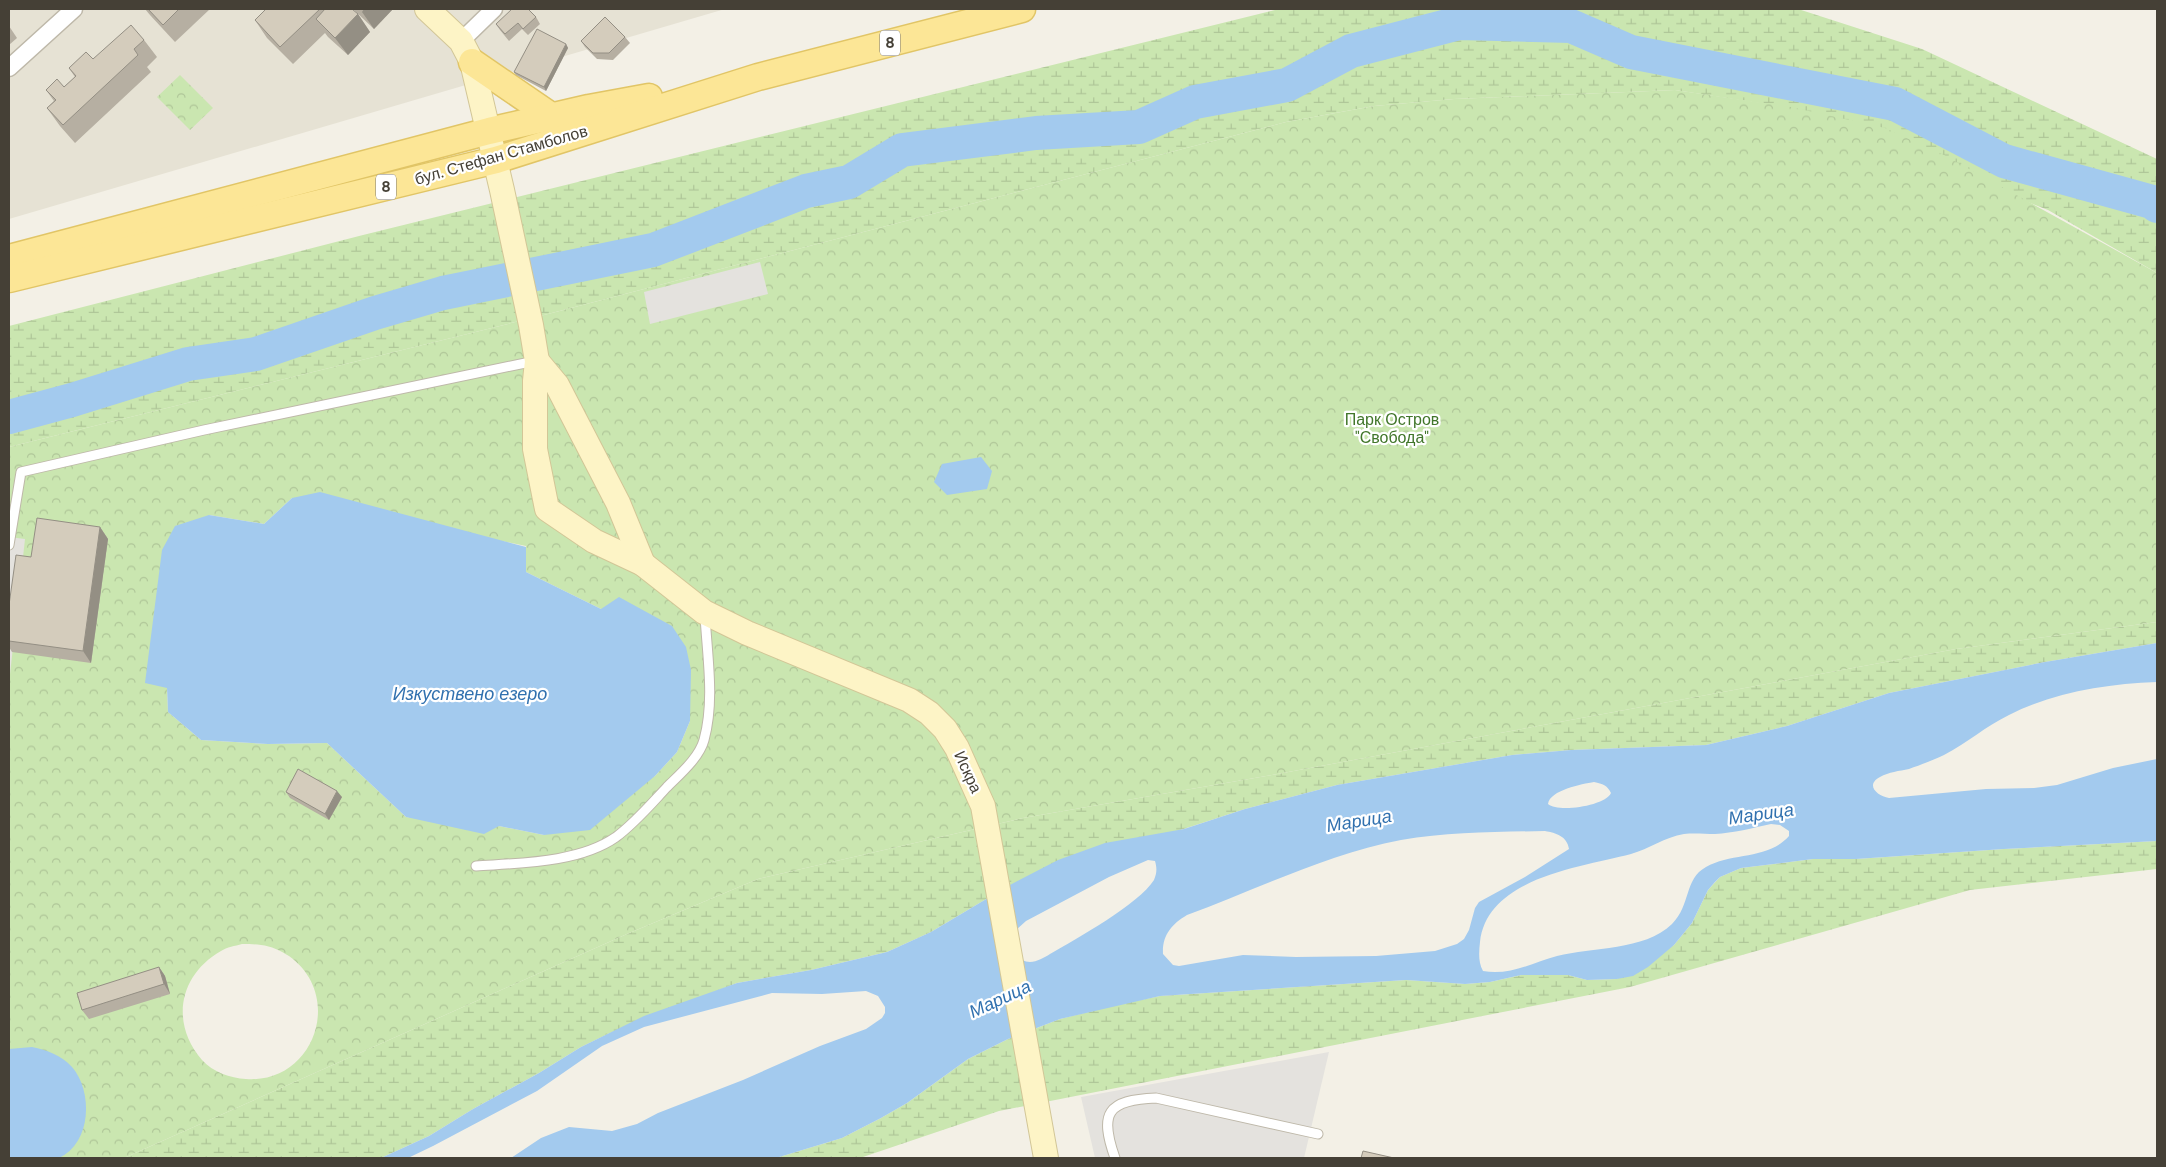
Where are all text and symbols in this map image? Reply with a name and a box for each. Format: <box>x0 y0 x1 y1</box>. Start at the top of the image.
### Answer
road number: 8 <box>880 30 900 56</box>
street label: бул. Стефан Стамболов <box>412 120 590 190</box>
road number: 8 <box>376 174 396 200</box>
park label: Парк Остров "Свобода" <box>1345 409 1439 448</box>
water label: Изкуствено езеро <box>393 682 547 706</box>
street label: Искра <box>949 747 987 797</box>
water label: Марица <box>1727 798 1795 830</box>
water label: Марица <box>1325 804 1393 838</box>
water label: Марица <box>965 974 1035 1024</box>

